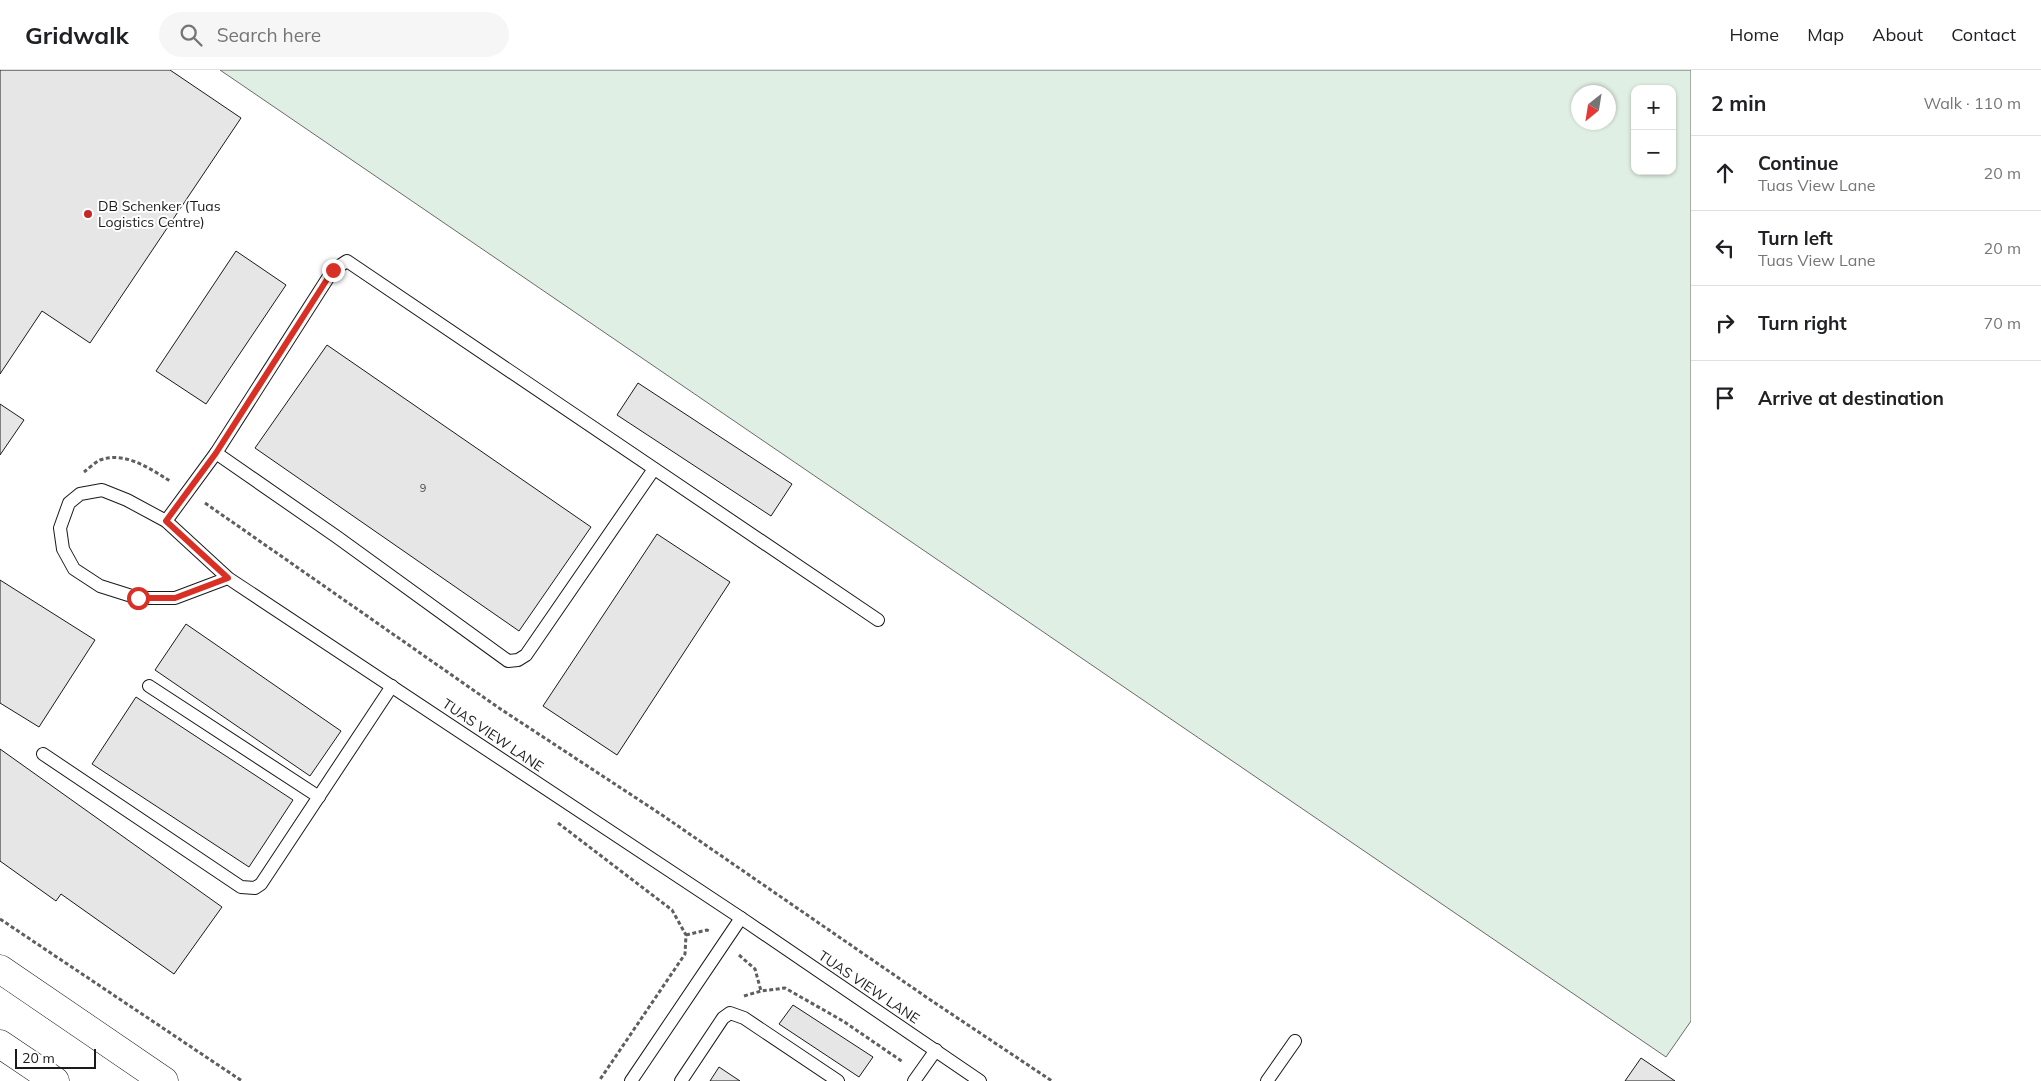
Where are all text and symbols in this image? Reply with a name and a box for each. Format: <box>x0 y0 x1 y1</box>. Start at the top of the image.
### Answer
search box <box>159 12 509 57</box>
text: Gridwalk <box>25 20 129 50</box>
icon: search <box>177 21 205 49</box>
text: Search here <box>217 23 321 47</box>
text: Home <box>1729 23 1779 46</box>
text: Map <box>1807 23 1844 46</box>
text: About <box>1872 23 1923 46</box>
text: Contact <box>1951 23 2016 46</box>
north arrow <box>1571 85 1616 130</box>
map controls <box>1631 85 1676 175</box>
button: + <box>1631 85 1676 130</box>
text: 2 min <box>1711 90 1766 116</box>
text: Walk · 110 m <box>1923 93 2021 113</box>
button: − <box>1631 130 1676 175</box>
text: Continue <box>1758 151 1838 175</box>
icon: ahead <box>1711 159 1739 187</box>
text: 20 m <box>1984 163 2021 183</box>
text: Tuas View Lane <box>1758 175 1876 195</box>
place label: DB Schenker (Tuas Logistics Centre) <box>98 197 221 231</box>
marker: DB Schenker (Tuas Logistics Centre) <box>82 208 94 220</box>
text: Turn left <box>1758 226 1833 250</box>
icon: left <box>1711 234 1739 262</box>
text: 20 m <box>1984 238 2021 258</box>
text: Tuas View Lane <box>1758 250 1876 270</box>
route end <box>322 259 345 282</box>
icon: right <box>1711 309 1739 337</box>
text: Turn right <box>1758 311 1847 335</box>
text: 70 m <box>1984 313 2021 333</box>
icon: arrive <box>1711 384 1739 412</box>
text: Arrive at destination <box>1758 386 1944 410</box>
house number: 9 <box>420 481 426 495</box>
route start <box>127 587 150 610</box>
street label: TUAS VIEW LANE <box>439 694 547 776</box>
street label: TUAS VIEW LANE <box>815 946 923 1028</box>
scale bar <box>15 1046 96 1069</box>
text: 20 m <box>22 1049 55 1067</box>

